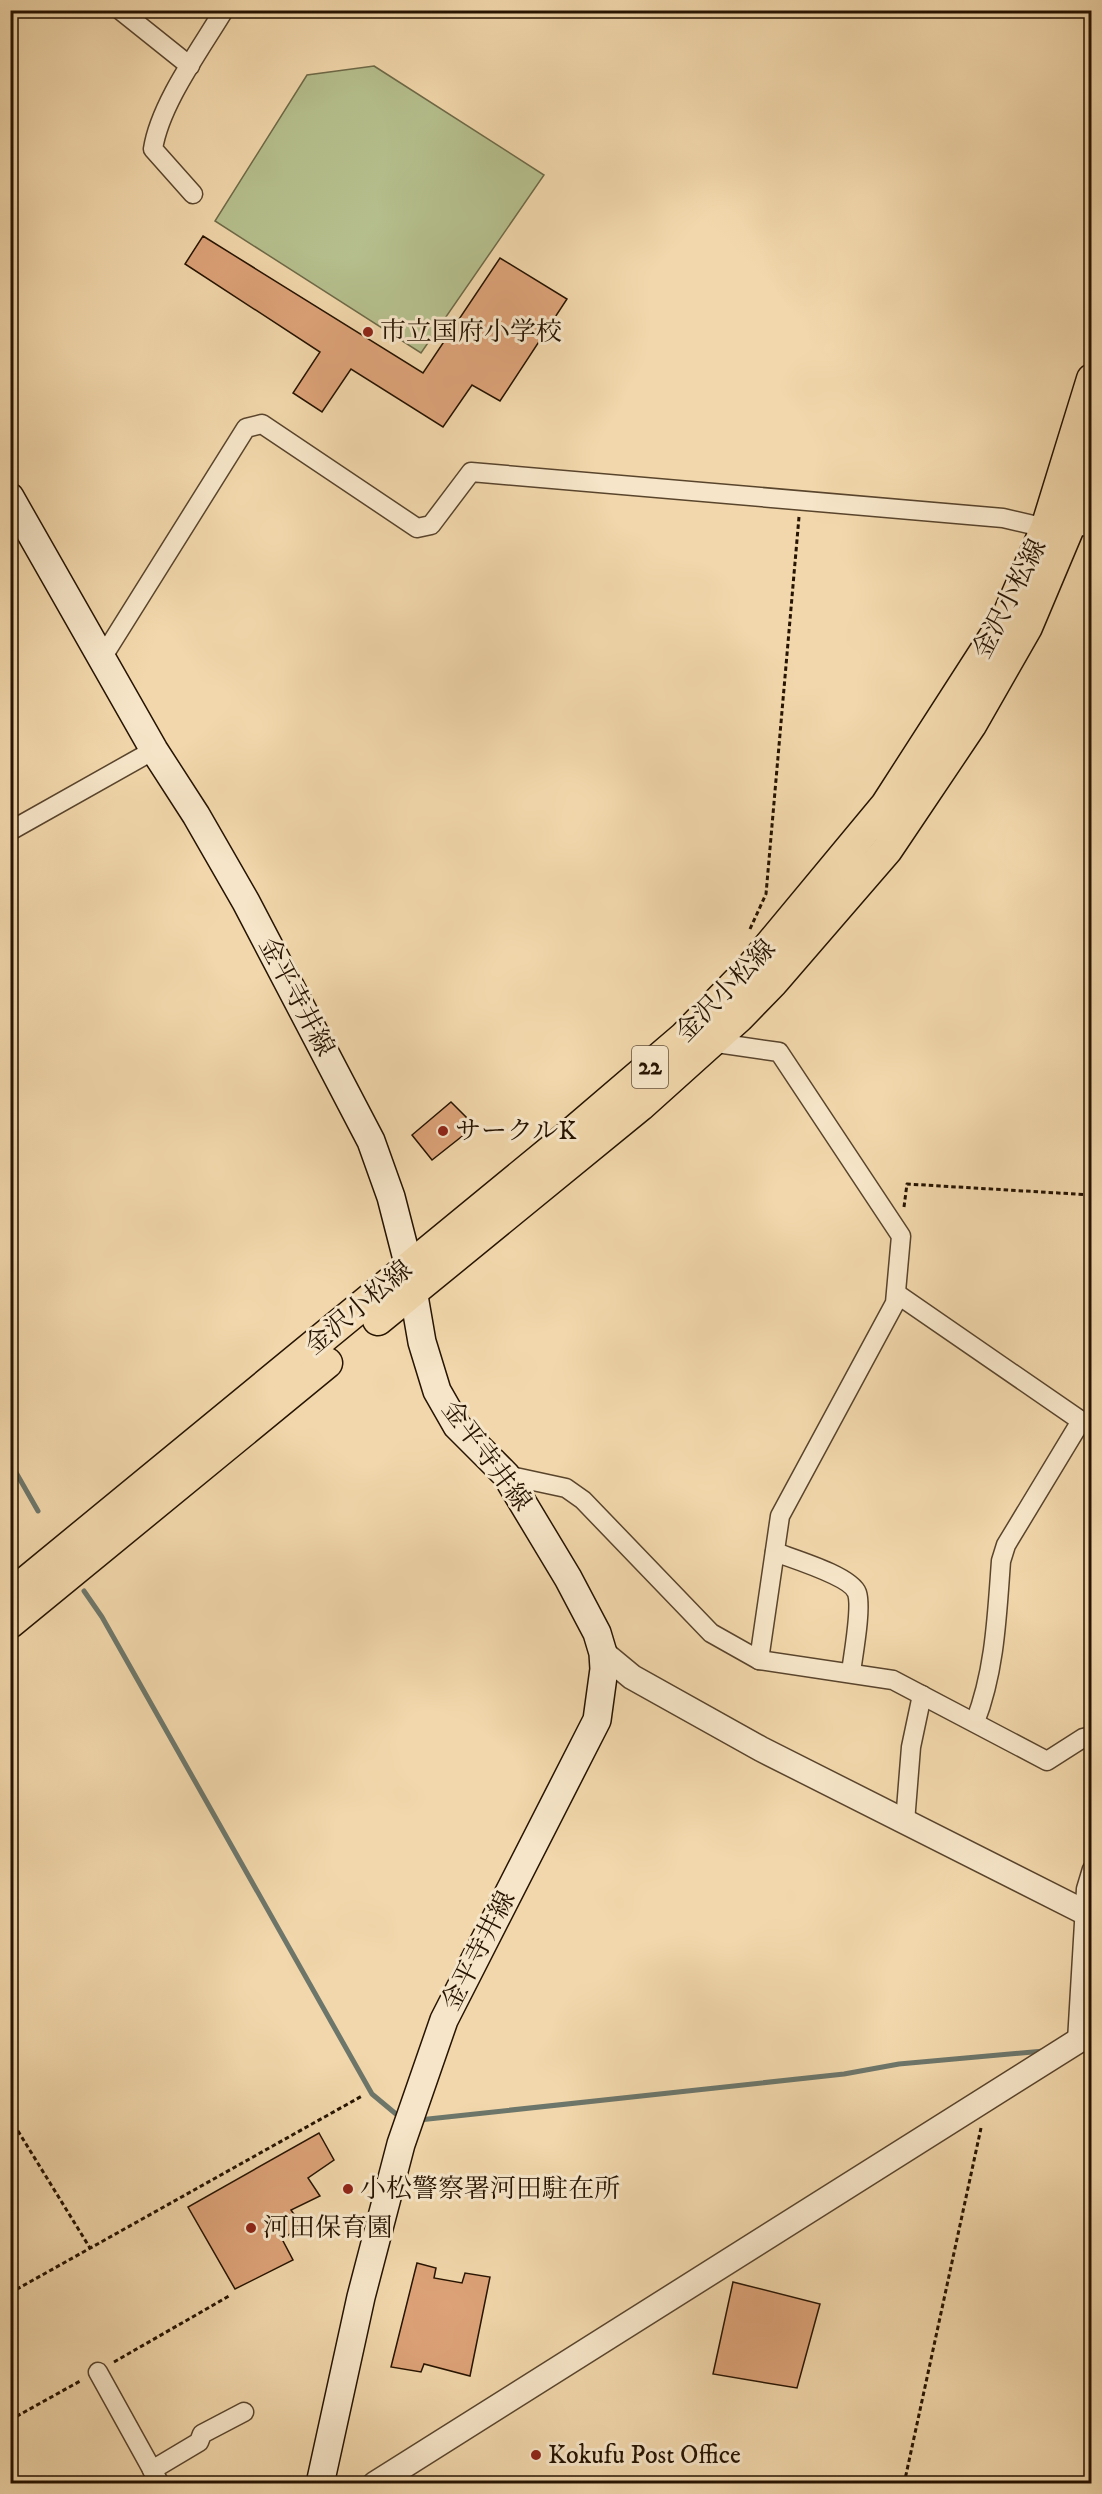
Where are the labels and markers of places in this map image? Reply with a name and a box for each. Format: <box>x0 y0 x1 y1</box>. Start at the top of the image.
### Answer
place label: 市立国府小学校 <box>380 316 562 349</box>
marker: 市立国府小学校 <box>361 325 375 339</box>
place label: サークルK <box>455 1115 577 1148</box>
marker: サークルK <box>436 1124 450 1138</box>
place label: 小松警察署河田駐在所 <box>360 2173 620 2206</box>
marker: 小松警察署河田駐在所 <box>341 2182 355 2196</box>
place label: 河田保育園 <box>263 2212 393 2245</box>
marker: 河田保育園 <box>244 2221 258 2235</box>
place label: Kokufu Post Office <box>548 2439 741 2472</box>
marker: Kokufu Post Office <box>529 2448 543 2462</box>

